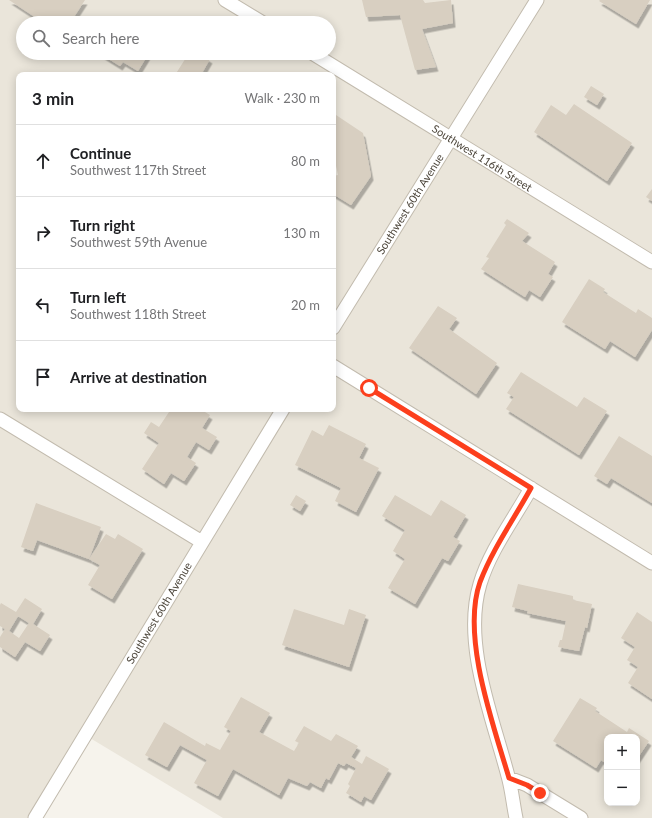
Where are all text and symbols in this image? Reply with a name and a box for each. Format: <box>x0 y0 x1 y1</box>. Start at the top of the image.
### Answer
search box <box>16 16 336 60</box>
icon: search <box>30 27 52 49</box>
text: Search here <box>62 29 139 47</box>
text: 3 min <box>32 88 74 109</box>
text: Walk · 230 m <box>244 90 320 106</box>
street label: Southwest 116th Street <box>430 122 535 194</box>
text: Continue <box>70 144 131 162</box>
icon: ahead <box>32 150 54 172</box>
street label: Southwest 60th Avenue <box>373 151 446 256</box>
text: 80 m <box>291 153 320 169</box>
text: Southwest 117th Street <box>70 162 206 178</box>
text: Turn right <box>70 216 135 234</box>
icon: right <box>32 222 54 244</box>
text: 130 m <box>283 225 320 241</box>
text: Southwest 59th Avenue <box>70 234 207 250</box>
text: Turn left <box>70 288 126 306</box>
icon: left <box>32 294 54 316</box>
text: 20 m <box>291 297 320 313</box>
text: Southwest 118th Street <box>70 306 206 322</box>
icon: arrive <box>32 366 54 388</box>
text: Arrive at destination <box>70 368 207 386</box>
route start <box>360 379 378 397</box>
street label: Southwest 60th Avenue <box>123 560 194 666</box>
map controls <box>604 734 640 806</box>
button: + <box>604 734 640 770</box>
button: − <box>604 770 640 806</box>
route end <box>531 784 549 802</box>

